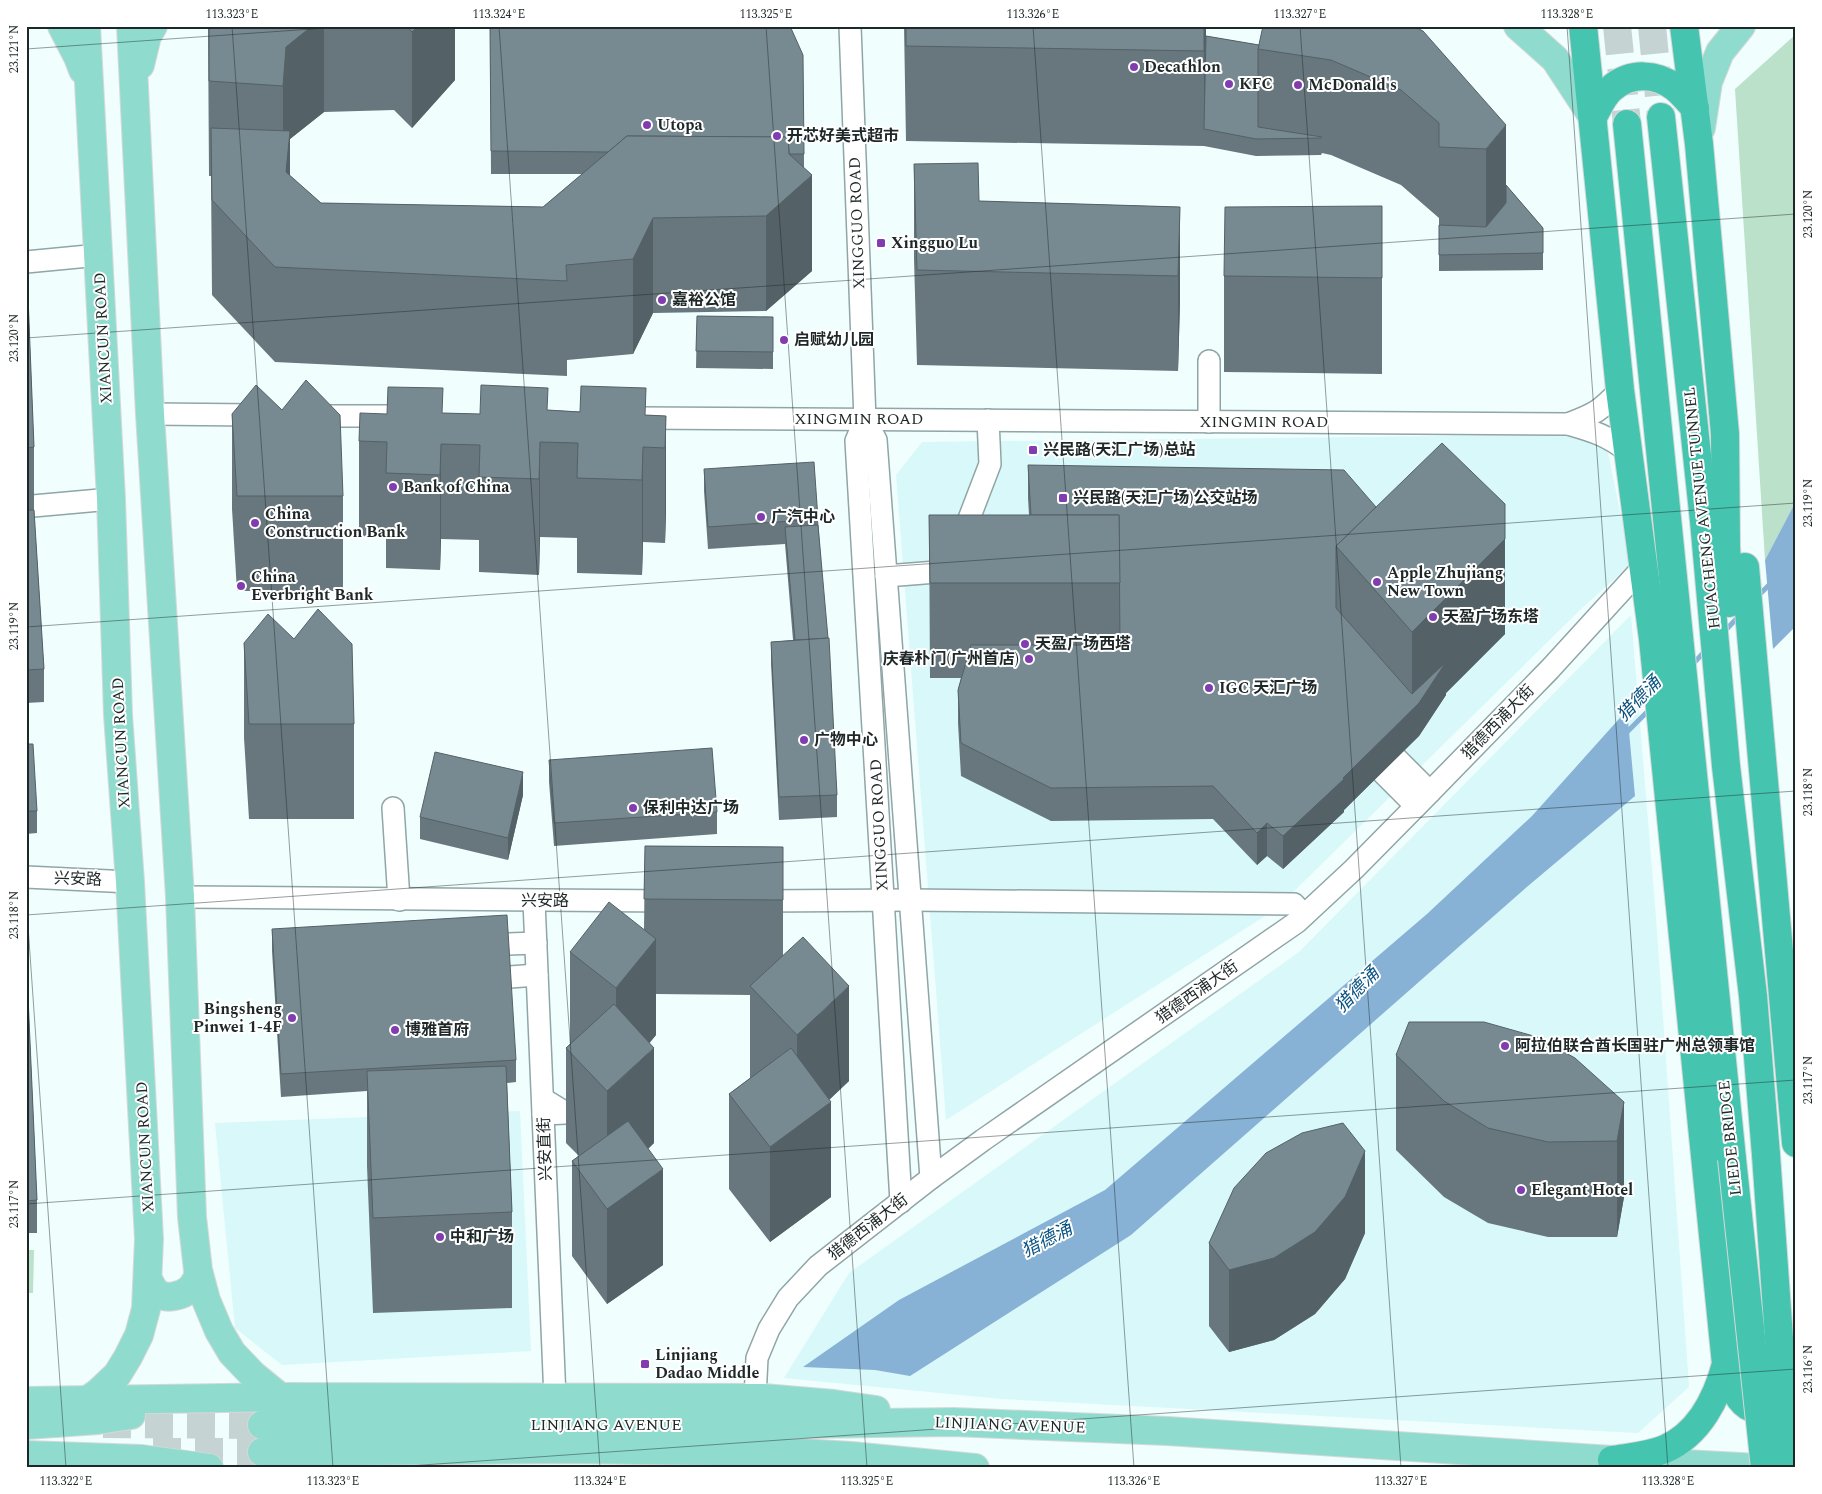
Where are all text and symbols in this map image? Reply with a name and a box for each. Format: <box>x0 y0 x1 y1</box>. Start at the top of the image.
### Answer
text: 113.323°E <box>206 5 258 24</box>
text: 113.324°E <box>473 5 525 24</box>
text: 113.325°E <box>740 5 792 24</box>
text: 113.326°E <box>1007 5 1059 24</box>
text: 113.327°E <box>1274 5 1326 24</box>
text: 113.328°E <box>1541 5 1593 24</box>
text: 23.121°N <box>5 25 24 73</box>
place label: Decathlon <box>1144 55 1221 79</box>
marker: Decathlon <box>1128 61 1140 73</box>
place label: KFC <box>1239 72 1273 96</box>
place label: McDonald's <box>1308 73 1397 97</box>
marker: KFC <box>1223 78 1235 90</box>
marker: McDonald's <box>1292 79 1304 91</box>
place label: Utopa <box>657 113 704 137</box>
marker: Utopa <box>641 119 653 131</box>
place label: 开芯好美式超市 <box>787 124 899 148</box>
marker: 开芯好美式超市 <box>771 130 783 142</box>
street label: XINGGUO ROAD <box>843 156 871 290</box>
text: 23.120°N <box>1799 190 1818 238</box>
place label: Xingguo Lu <box>891 231 978 255</box>
marker: Xingguo Lu <box>875 237 887 249</box>
street label: XIANCUN ROAD <box>88 272 118 404</box>
place label: 嘉裕公馆 <box>672 288 736 312</box>
marker: 嘉裕公馆 <box>656 294 668 306</box>
text: 23.120°N <box>5 314 24 362</box>
place label: 启赋幼儿园 <box>794 328 874 352</box>
marker: 启赋幼儿园 <box>778 334 790 346</box>
street label: HUACHENG AVENUE TUNNEL <box>1677 386 1727 630</box>
street label: XINGMIN ROAD <box>795 407 923 431</box>
street label: XINGMIN ROAD <box>1200 410 1328 434</box>
place label: 兴民路(天汇广场)总站 <box>1043 438 1195 462</box>
marker: 兴民路(天汇广场)总站 <box>1027 444 1039 456</box>
place label: Bank of China <box>403 475 510 499</box>
text: 23.119°N <box>1799 479 1818 527</box>
marker: Bank of China <box>387 481 399 493</box>
place label: 兴民路(天汇广场)公交站场 <box>1073 486 1257 510</box>
marker: 兴民路(天汇广场)公交站场 <box>1057 492 1069 504</box>
place label: China Construction Bank <box>265 502 406 544</box>
place label: 广汽中心 <box>771 505 835 529</box>
marker: 广汽中心 <box>755 511 767 523</box>
marker: China Construction Bank <box>249 517 261 529</box>
place label: Apple Zhujiang New Town <box>1387 561 1503 603</box>
place label: China Everbright Bank <box>251 565 374 607</box>
marker: Apple Zhujiang New Town <box>1371 576 1383 588</box>
marker: China Everbright Bank <box>235 580 247 592</box>
text: 23.119°N <box>5 602 24 650</box>
place label: 天盈广场东塔 <box>1443 605 1539 629</box>
marker: 天盈广场东塔 <box>1427 611 1439 623</box>
place label: 天盈广场西塔 <box>1035 632 1131 656</box>
marker: 天盈广场西塔 <box>1019 638 1031 650</box>
place label: 庆春朴门(广州首店) <box>883 647 1019 671</box>
marker: 庆春朴门(广州首店) <box>1023 653 1035 665</box>
water label: 猎德涌 <box>1611 669 1669 728</box>
place label: IGC 天汇广场 <box>1219 676 1317 700</box>
street label: XIANCUN ROAD <box>106 677 136 809</box>
street label: 猎德西浦大街 <box>1456 679 1540 765</box>
marker: IGC 天汇广场 <box>1203 682 1215 694</box>
place label: 广物中心 <box>814 728 878 752</box>
marker: 广物中心 <box>798 734 810 746</box>
street label: XINGGUO ROAD <box>864 758 894 892</box>
text: 23.118°N <box>1799 768 1818 816</box>
place label: 保利中达广场 <box>643 796 739 820</box>
marker: 保利中达广场 <box>627 802 639 814</box>
street label: 兴安路 <box>54 866 102 892</box>
street label: 兴安路 <box>521 889 569 913</box>
text: 23.118°N <box>5 891 24 939</box>
street label: 猎德西浦大街 <box>1151 955 1243 1029</box>
water label: 猎德涌 <box>1329 960 1387 1019</box>
place label: Bingsheng Pinwei 1-4F <box>193 997 282 1039</box>
marker: Bingsheng Pinwei 1-4F <box>286 1012 298 1024</box>
place label: 博雅首府 <box>405 1018 469 1042</box>
marker: 博雅首府 <box>389 1024 401 1036</box>
place label: 阿拉伯联合酋长国驻广州总领事馆 <box>1515 1034 1755 1058</box>
marker: 阿拉伯联合酋长国驻广州总领事馆 <box>1499 1040 1511 1052</box>
text: 23.117°N <box>1799 1056 1818 1104</box>
street label: LIEDE BRIDGE <box>1712 1079 1748 1197</box>
street label: XIANCUN ROAD <box>130 1081 160 1213</box>
street label: 兴安直街 <box>532 1117 558 1181</box>
place label: Elegant Hotel <box>1531 1178 1633 1202</box>
text: 23.117°N <box>5 1180 24 1228</box>
marker: Elegant Hotel <box>1515 1184 1527 1196</box>
street label: 猎德西浦大街 <box>823 1188 913 1266</box>
water label: 猎德涌 <box>1017 1214 1079 1265</box>
place label: 中和广场 <box>450 1225 514 1249</box>
marker: 中和广场 <box>434 1231 446 1243</box>
place label: Linjiang Dadao Middle <box>655 1343 760 1385</box>
text: 23.116°N <box>1799 1345 1818 1393</box>
marker: Linjiang Dadao Middle <box>639 1358 651 1370</box>
street label: LINJIANG AVENUE <box>934 1410 1086 1440</box>
street label: LINJIANG AVENUE <box>530 1413 682 1437</box>
text: 113.322°E <box>40 1472 92 1491</box>
text: 113.323°E <box>307 1472 359 1491</box>
text: 113.324°E <box>574 1472 626 1491</box>
text: 113.325°E <box>841 1472 893 1491</box>
text: 113.326°E <box>1108 1472 1160 1491</box>
text: 113.327°E <box>1375 1472 1427 1491</box>
text: 113.328°E <box>1642 1472 1694 1491</box>

